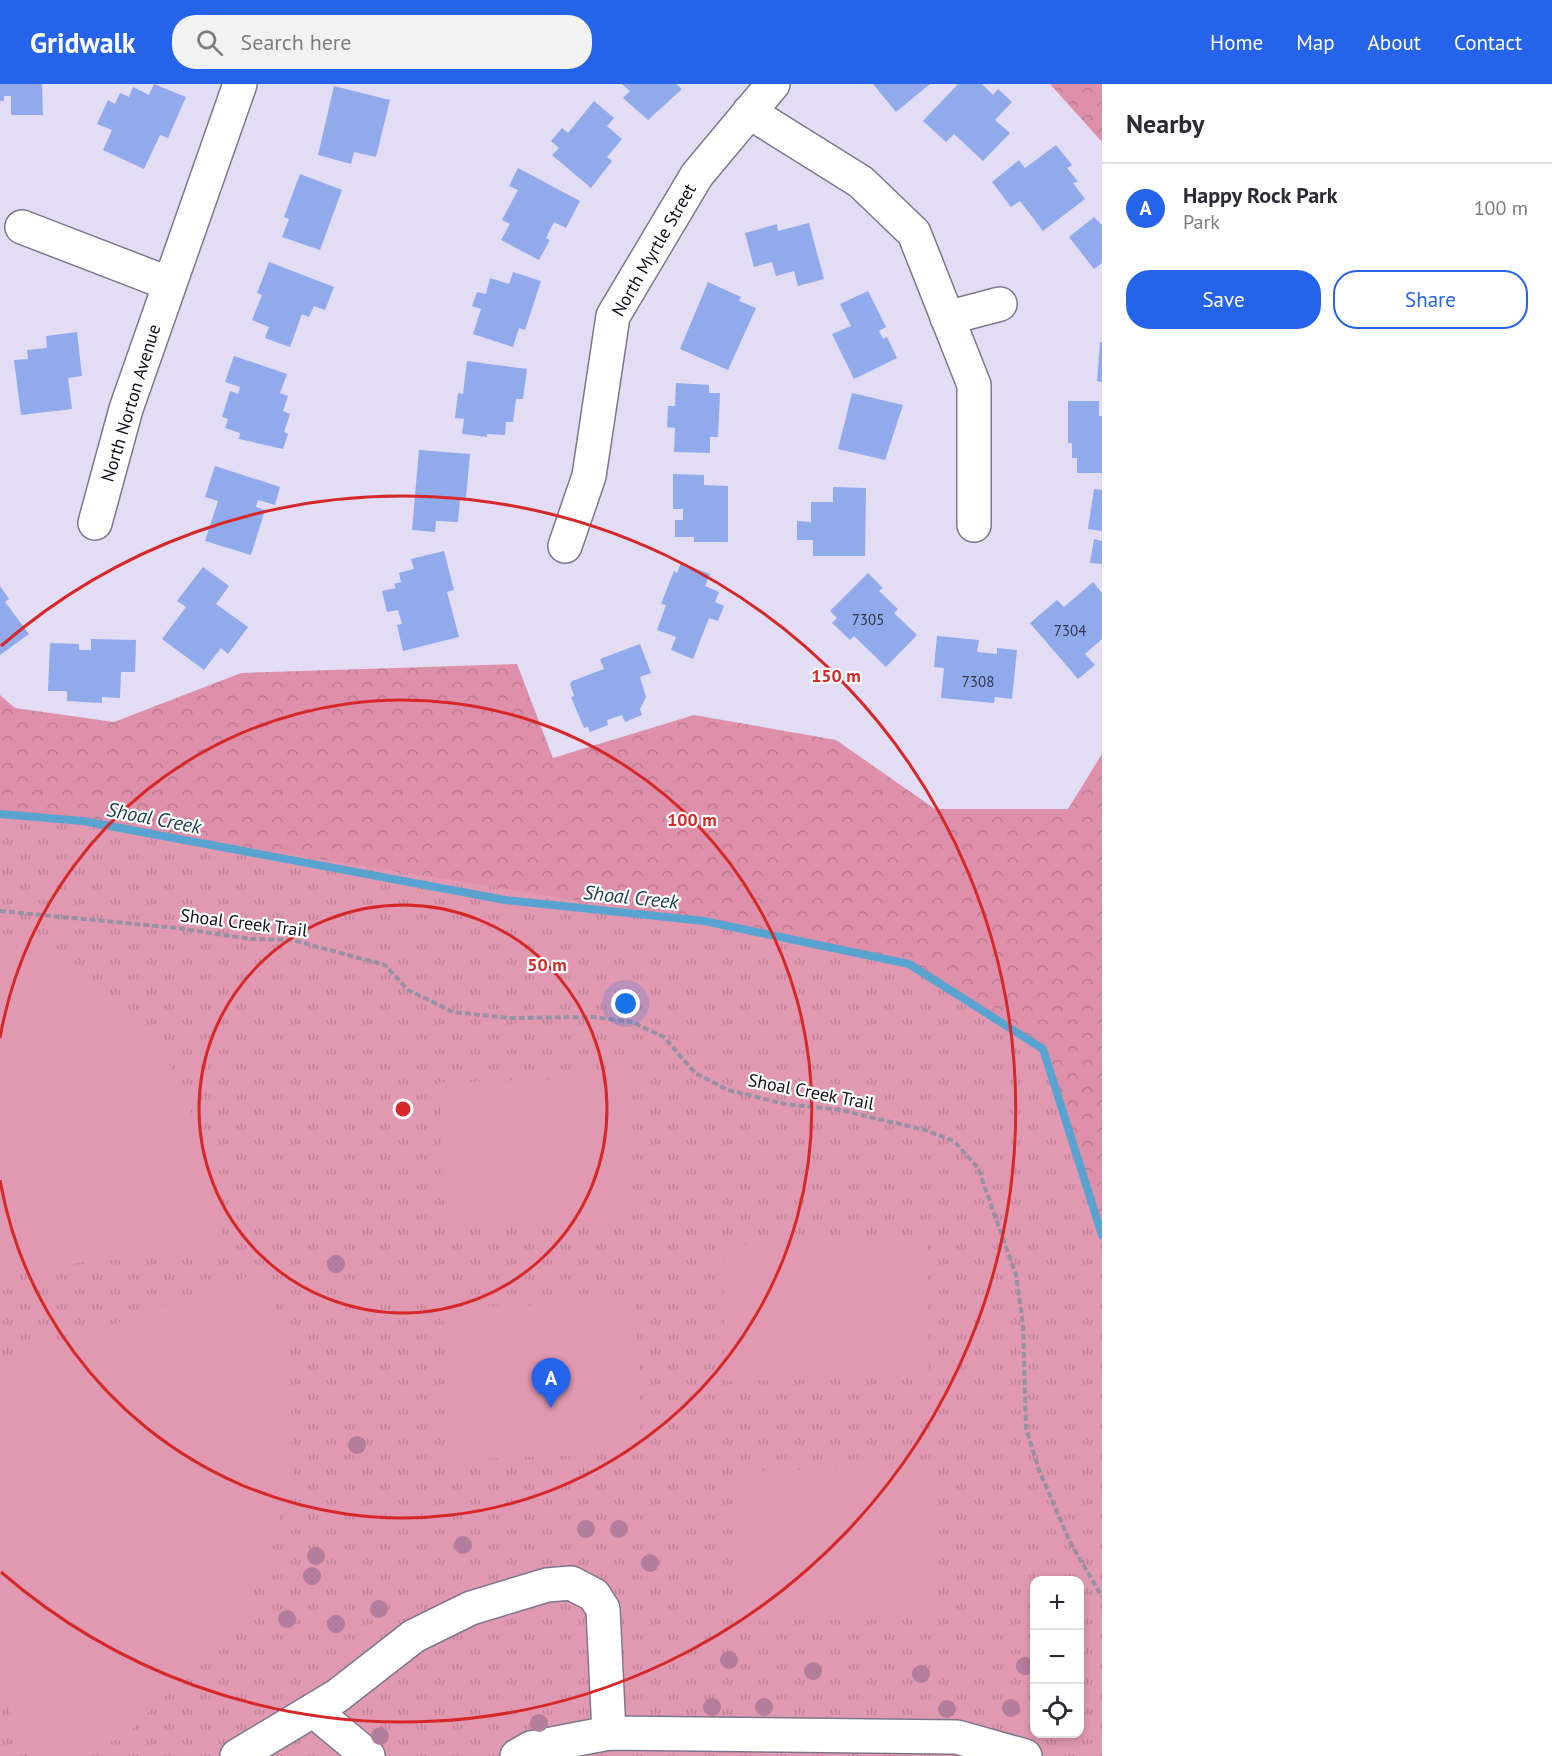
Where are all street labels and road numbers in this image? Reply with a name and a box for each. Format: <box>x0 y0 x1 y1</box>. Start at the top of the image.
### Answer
street label: North Myrtle Street <box>606 179 701 320</box>
street label: North Norton Avenue <box>96 321 165 484</box>
street label: Shoal Creek Trail <box>179 903 310 942</box>
street label: Shoal Creek Trail <box>746 1068 877 1115</box>

